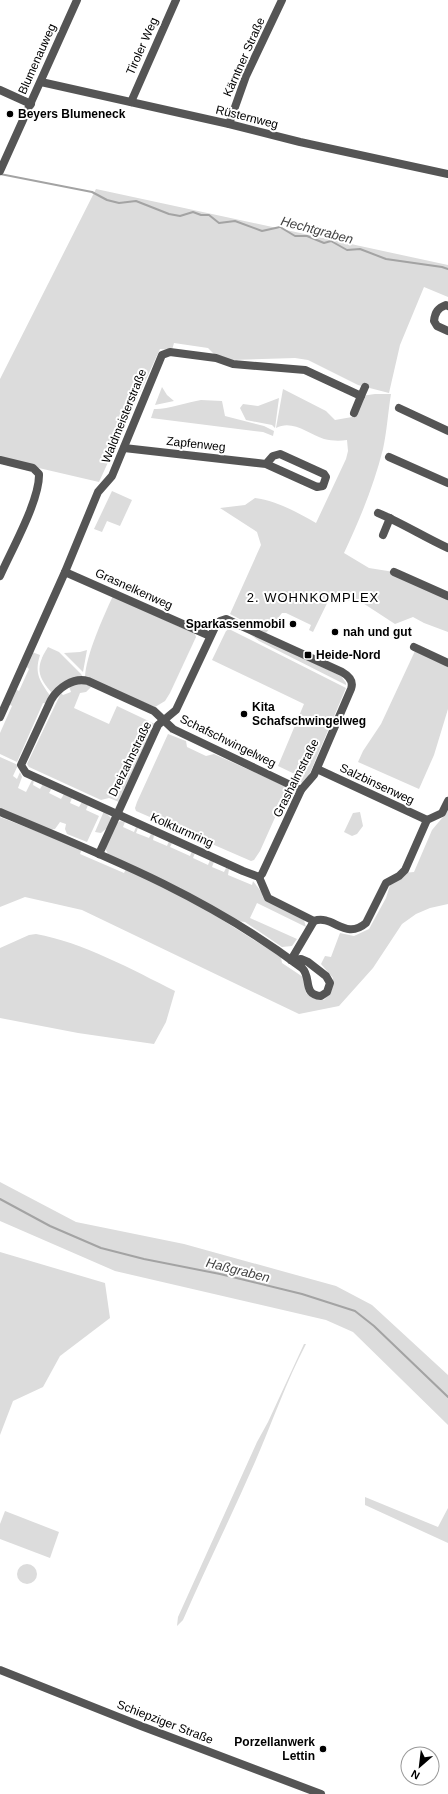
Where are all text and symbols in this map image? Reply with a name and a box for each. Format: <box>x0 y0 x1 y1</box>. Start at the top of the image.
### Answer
street label: Tiroler Weg <box>123 15 161 77</box>
street label: Kärntner Straße <box>220 15 268 99</box>
street label: Blumenauweg <box>15 21 59 97</box>
street label: Rüsternweg <box>214 102 280 132</box>
place label: Beyers Blumeneck <box>18 107 126 121</box>
marker: Beyers Blumeneck <box>5 109 15 119</box>
water label: Hechtgraben <box>279 213 355 247</box>
street label: Waldmeisterstraße <box>99 367 149 465</box>
street label: Zapfenweg <box>166 434 226 454</box>
street label: Grasnelkenweg <box>93 566 175 612</box>
district label: 2. WOHNKOMPLEX <box>247 590 379 605</box>
place label: Sparkassenmobil <box>186 617 285 631</box>
marker: Sparkassenmobil <box>288 619 298 629</box>
place label: nah und gut <box>343 625 412 639</box>
marker: nah und gut <box>330 627 340 637</box>
place label: Heide-Nord <box>316 648 381 662</box>
marker: Heide-Nord <box>303 650 313 660</box>
place label: Kita Schafschwingelweg <box>252 700 366 728</box>
marker: Kita Schafschwingelweg <box>239 709 249 719</box>
street label: Schafschwingelweg <box>178 712 278 770</box>
street label: Dreizahnstraße <box>106 719 154 799</box>
street label: Grashalmstraße <box>270 736 322 820</box>
street label: Salzbinsenweg <box>337 761 417 807</box>
street label: Kolkturmring <box>148 810 216 850</box>
water label: Haßgraben <box>205 1255 271 1285</box>
street label: Schiepziger Straße <box>115 1697 215 1747</box>
place label: Porzellanwerk Lettin <box>234 1735 315 1763</box>
marker: Porzellanwerk Lettin <box>318 1744 328 1754</box>
north arrow <box>400 1746 440 1786</box>
text: N <box>409 1768 422 1782</box>

